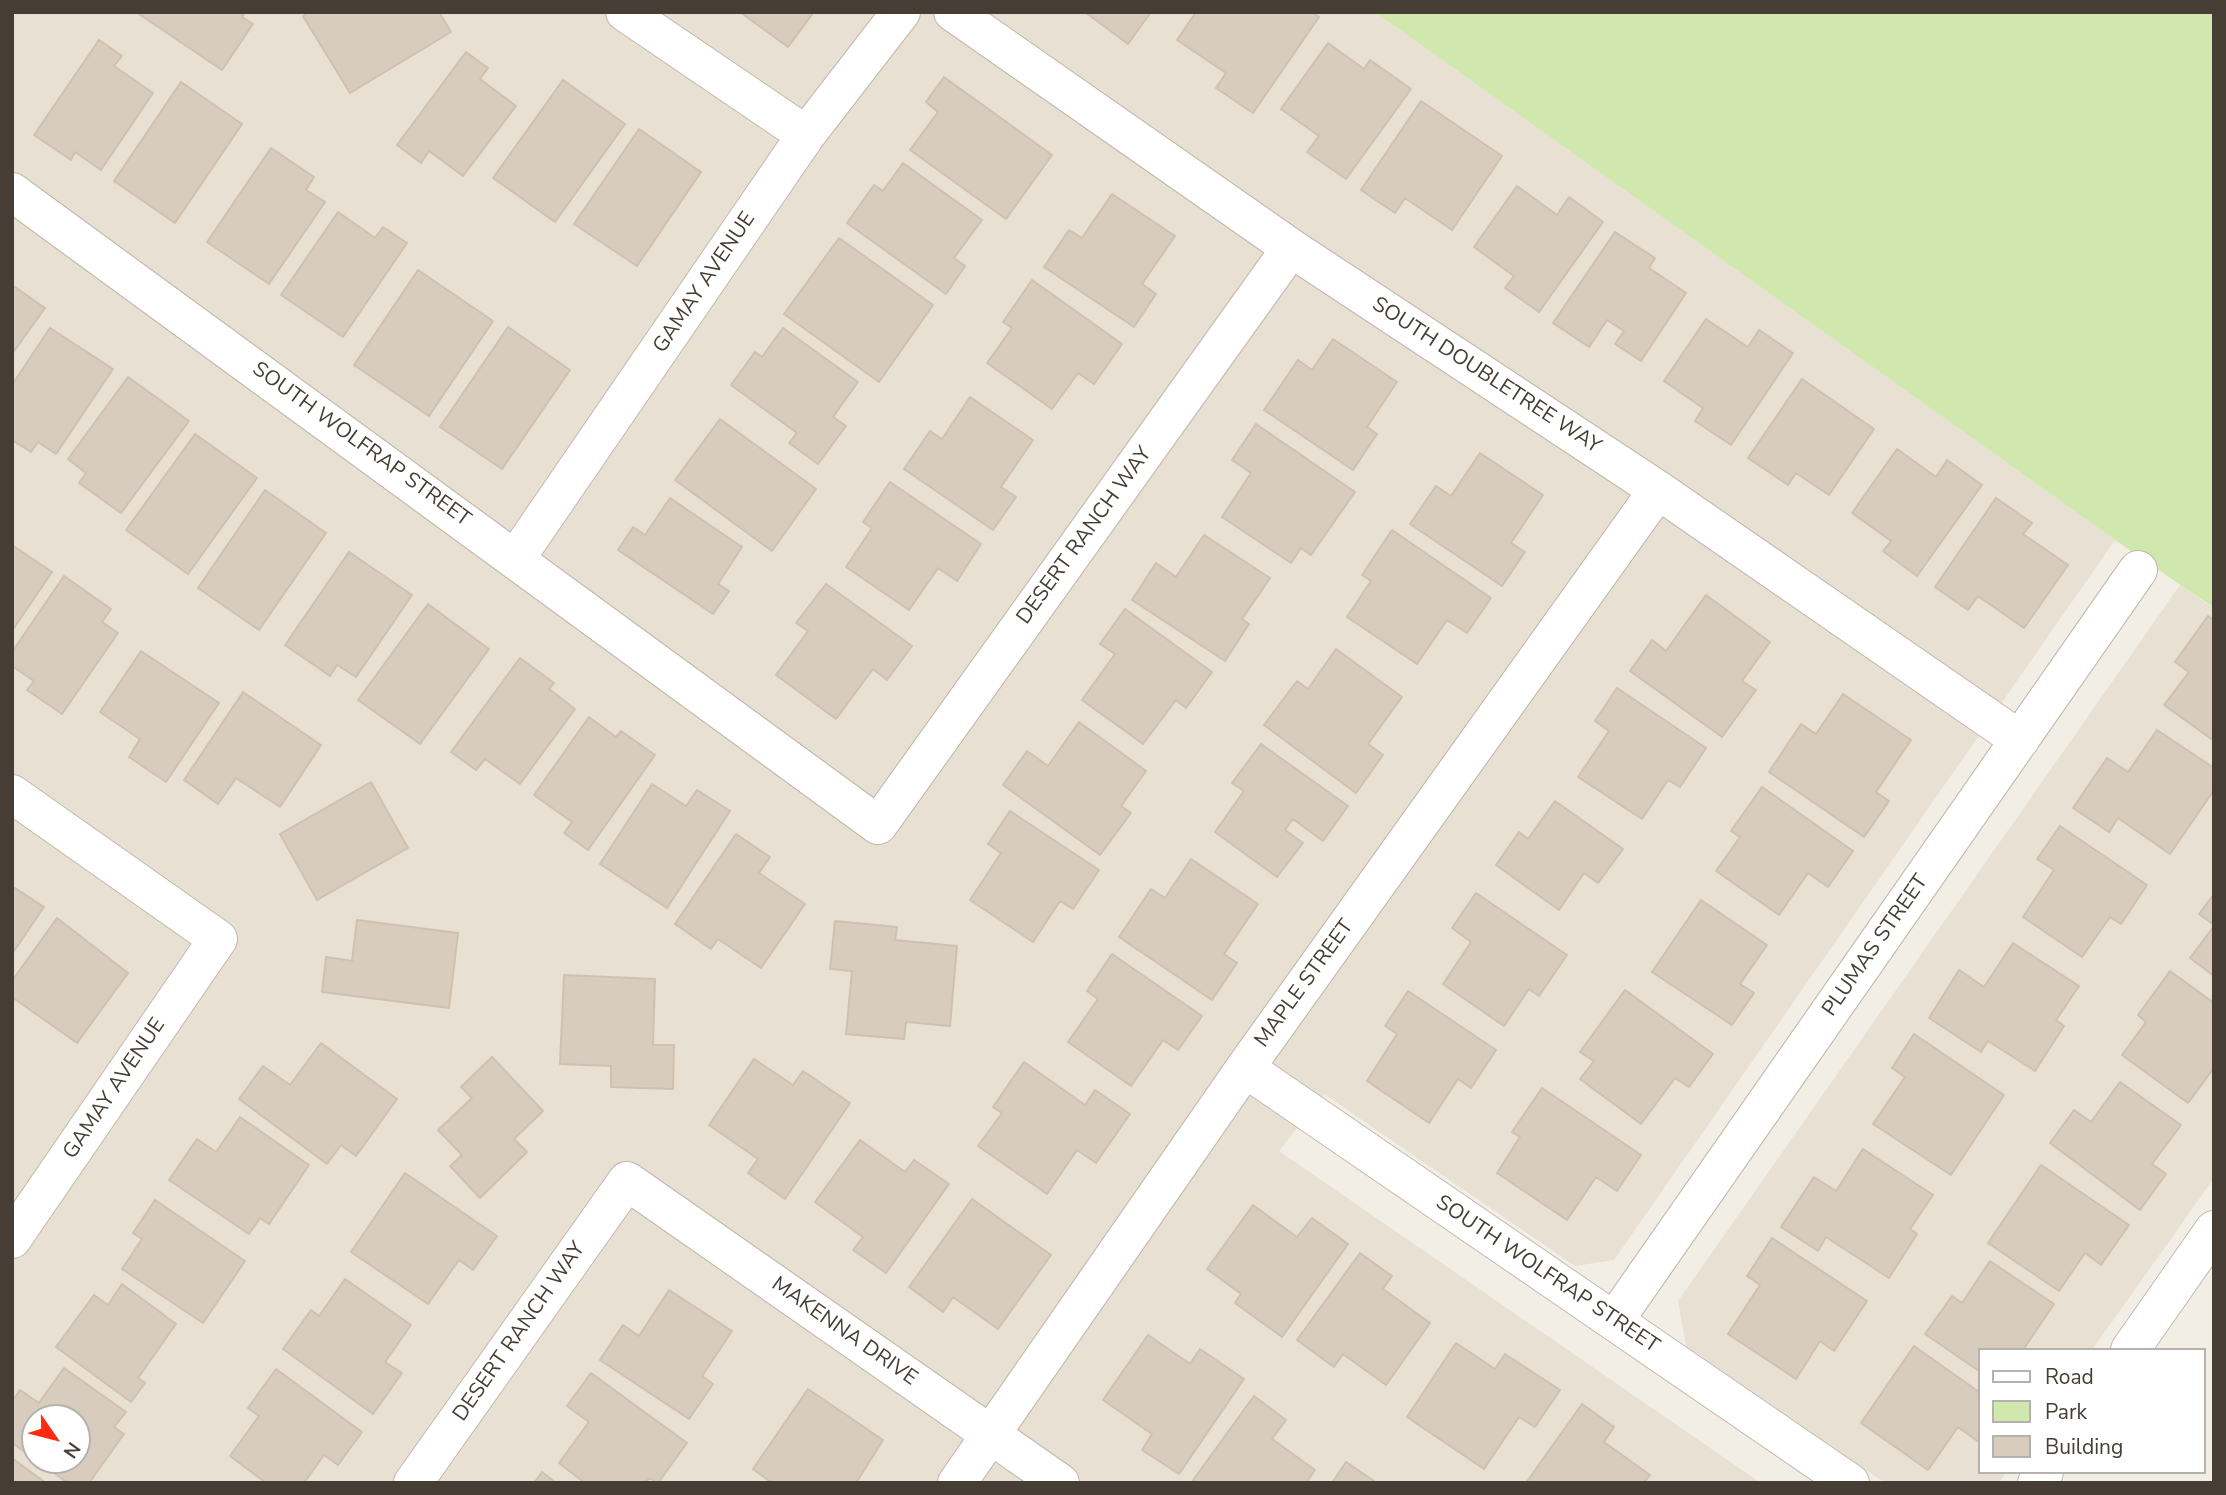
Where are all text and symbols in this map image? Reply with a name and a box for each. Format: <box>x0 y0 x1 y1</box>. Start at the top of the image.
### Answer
street label: GAMAY AVENUE <box>649 208 761 358</box>
street label: SOUTH DOUBLETREE WAY <box>1367 292 1605 460</box>
street label: SOUTH WOLFRAP STREET <box>247 357 475 533</box>
street label: DESERT RANCH WAY <box>1012 442 1158 630</box>
street label: PLUMAS STREET <box>1818 870 1934 1022</box>
street label: MAPLE STREET <box>1250 915 1360 1053</box>
street label: GAMAY AVENUE <box>59 1014 171 1164</box>
street label: SOUTH WOLFRAP STREET <box>1430 1191 1664 1359</box>
street label: DESERT RANCH WAY <box>449 1238 591 1426</box>
street label: MAKENNA DRIVE <box>766 1272 922 1392</box>
legend <box>1978 1348 2205 1474</box>
text: Road <box>2045 1363 2094 1391</box>
text: Park <box>2045 1398 2087 1426</box>
north arrow <box>21 1404 91 1474</box>
text: Building <box>2045 1433 2123 1461</box>
text: N <box>57 1437 86 1463</box>

